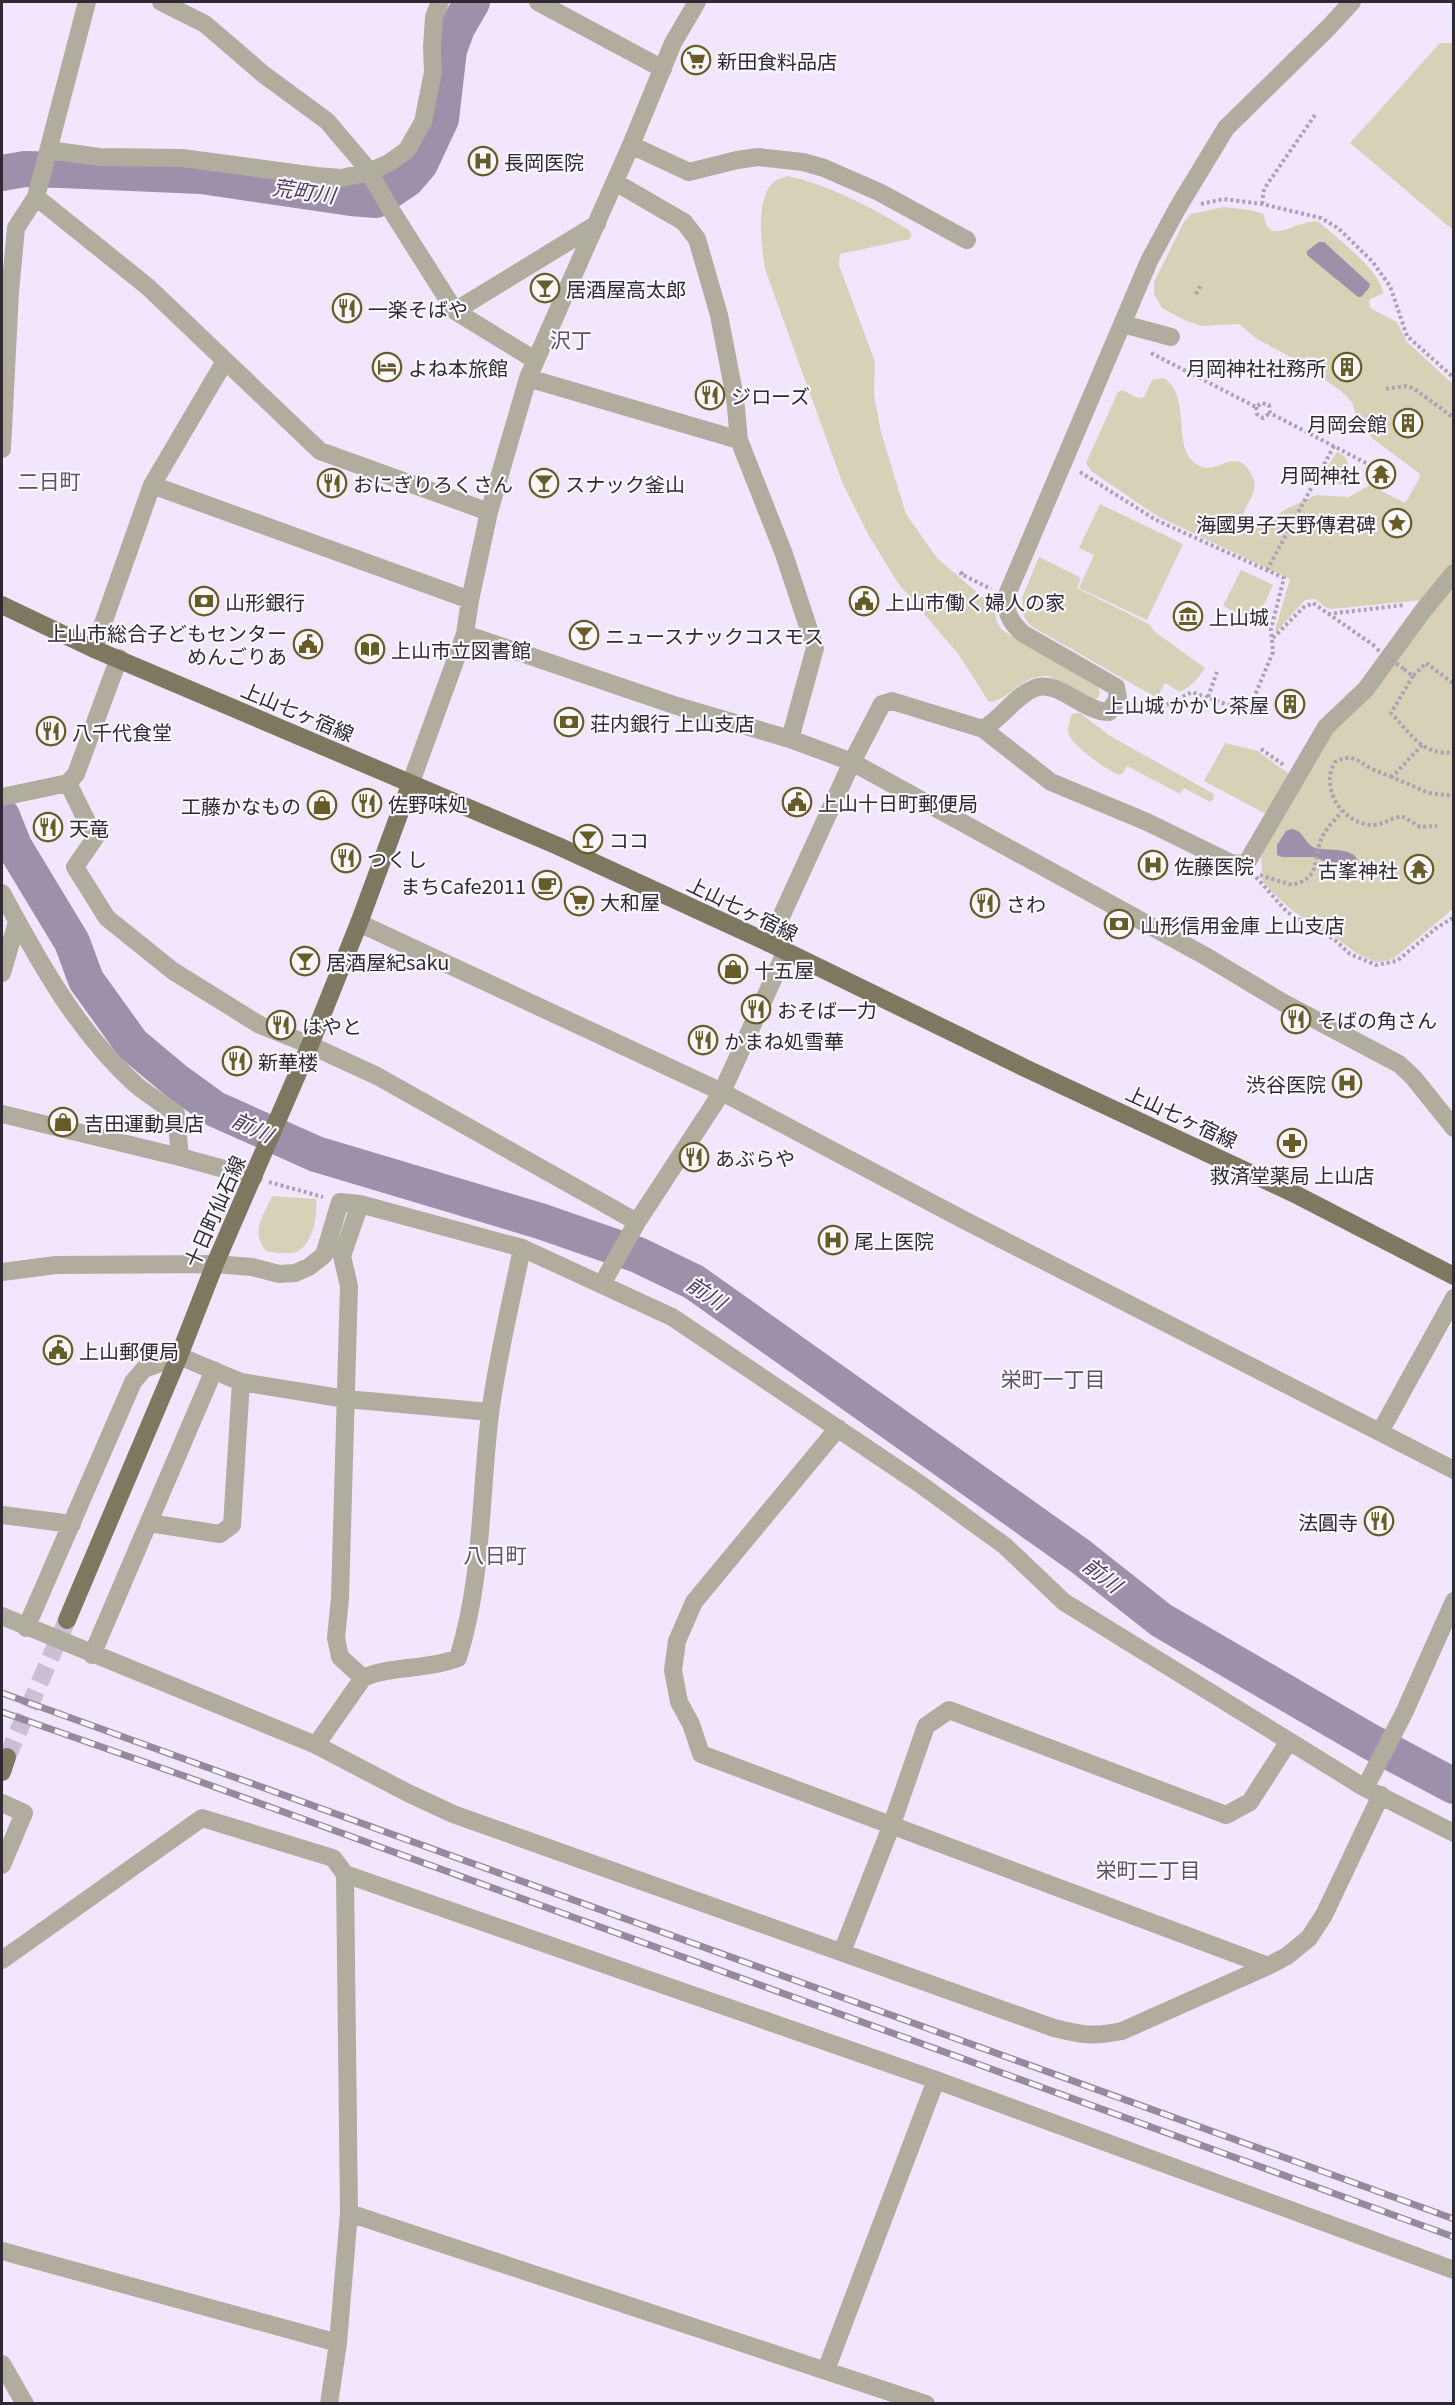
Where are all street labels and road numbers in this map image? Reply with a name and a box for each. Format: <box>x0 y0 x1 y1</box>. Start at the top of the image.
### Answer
street label: 上山七ヶ宿線 <box>237 674 359 748</box>
street label: 上山七ヶ宿線 <box>683 869 803 947</box>
street label: 上山七ヶ宿線 <box>1121 1078 1243 1154</box>
street label: 十日町仙石線 <box>176 1150 252 1272</box>

